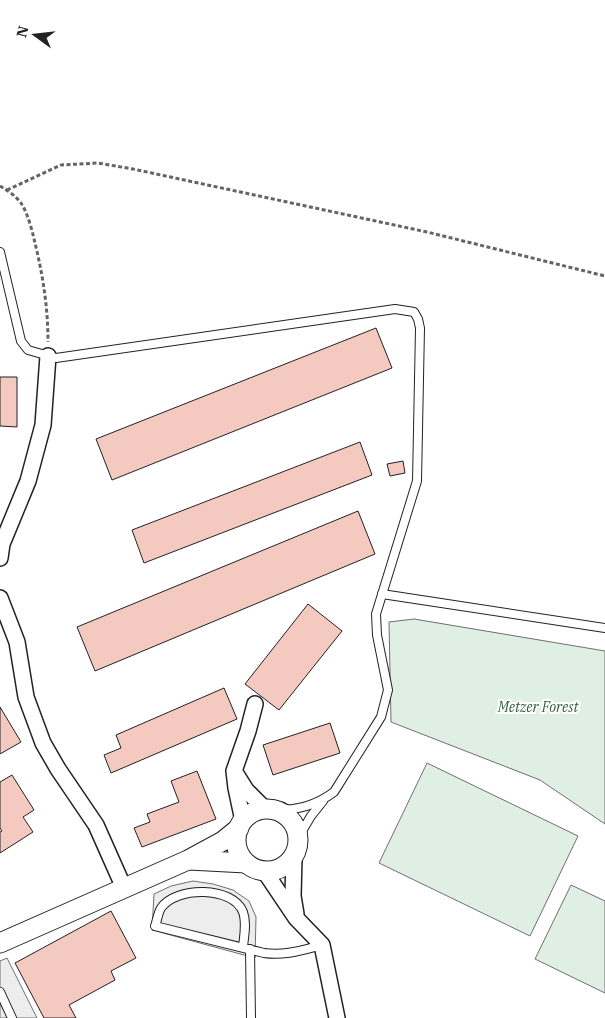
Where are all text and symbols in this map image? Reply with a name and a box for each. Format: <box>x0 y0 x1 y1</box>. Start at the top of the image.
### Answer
north arrow <box>10 10 60 60</box>
text: N <box>12 24 33 39</box>
park label: Metzer Forest <box>497 698 579 716</box>

